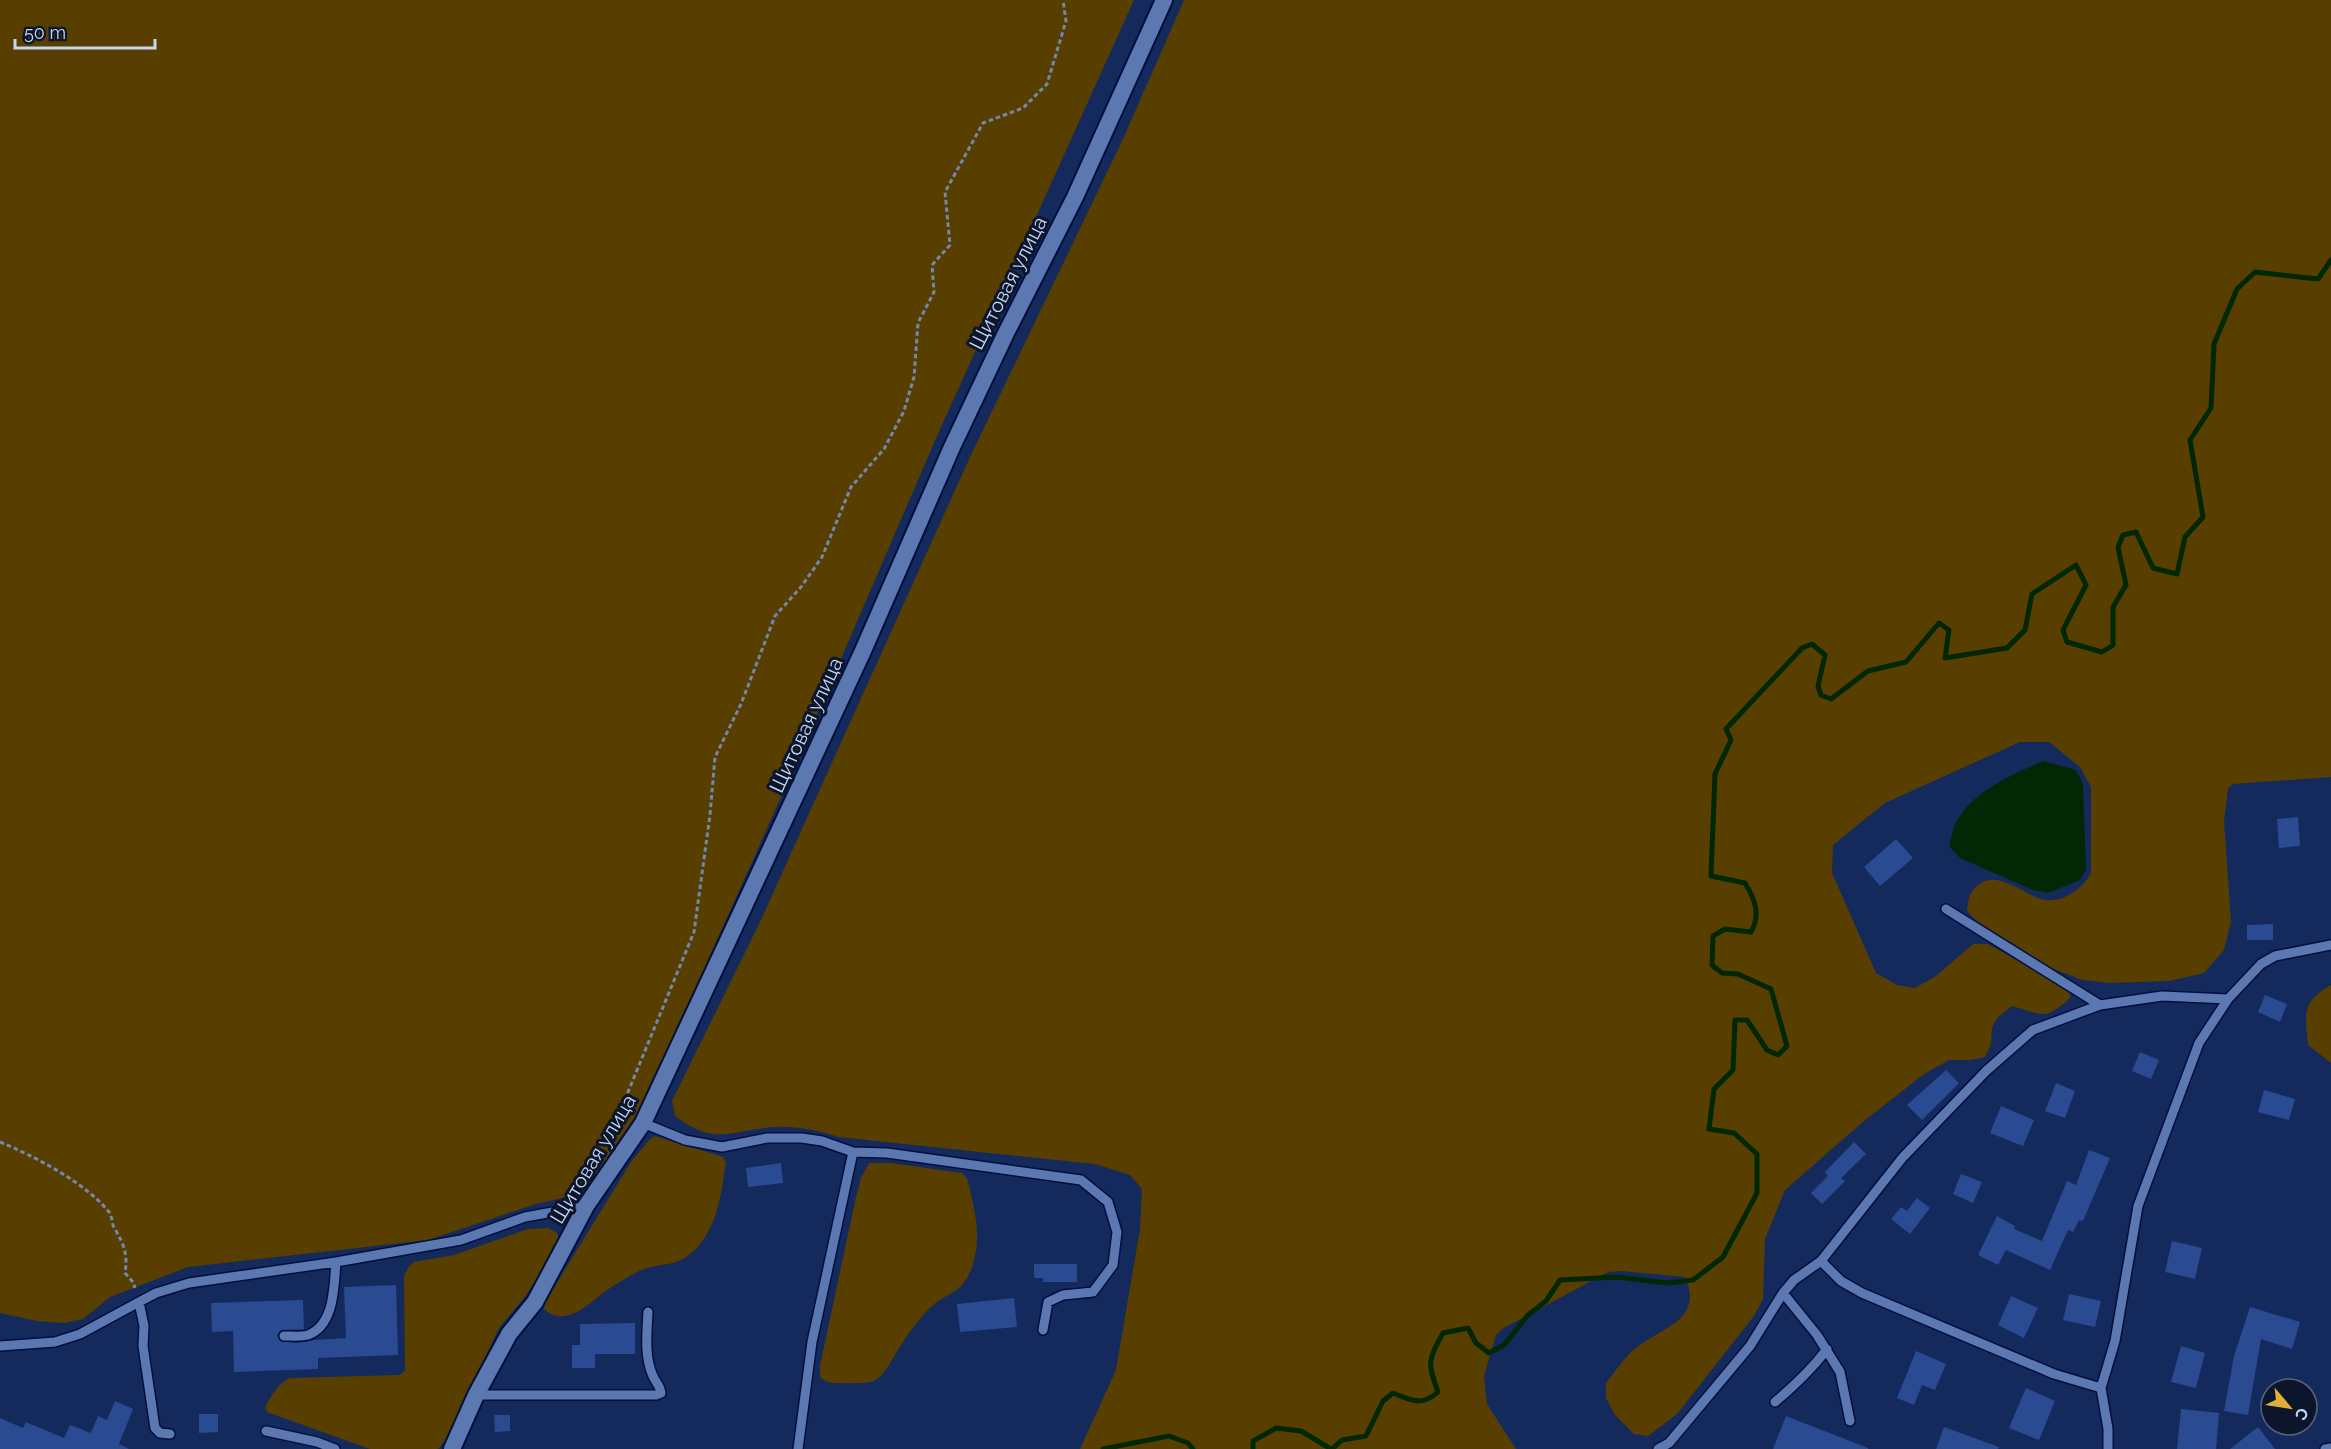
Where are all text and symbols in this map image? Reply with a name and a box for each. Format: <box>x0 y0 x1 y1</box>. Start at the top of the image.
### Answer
scale bar <box>15 12 154 50</box>
text: 50 m <box>24 22 66 43</box>
street label: Щитовая улица <box>964 212 1052 354</box>
street label: Щитовая улица <box>764 654 848 796</box>
street label: Щитовая улица <box>545 1090 641 1228</box>
north arrow <box>2259 1377 2319 1437</box>
text: С <box>2291 1405 2313 1423</box>

